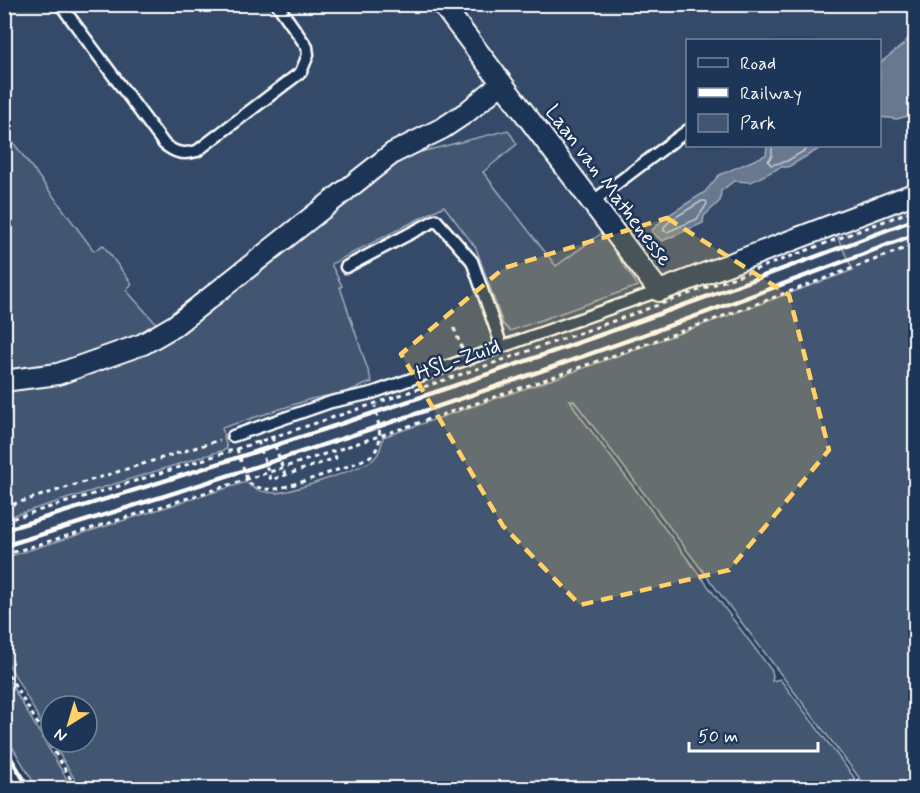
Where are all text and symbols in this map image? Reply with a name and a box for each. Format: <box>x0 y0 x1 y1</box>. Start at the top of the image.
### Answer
legend <box>686 39 881 147</box>
text: Road <box>740 52 776 76</box>
text: Railway <box>740 82 802 106</box>
street label: Laan van Mathenesse <box>538 99 678 272</box>
text: Park <box>740 112 776 136</box>
street label: HSL-Zuid <box>412 332 504 387</box>
north arrow <box>39 694 99 754</box>
scale bar <box>689 715 818 753</box>
text: N <box>50 723 71 746</box>
text: 50 m <box>698 725 738 749</box>

